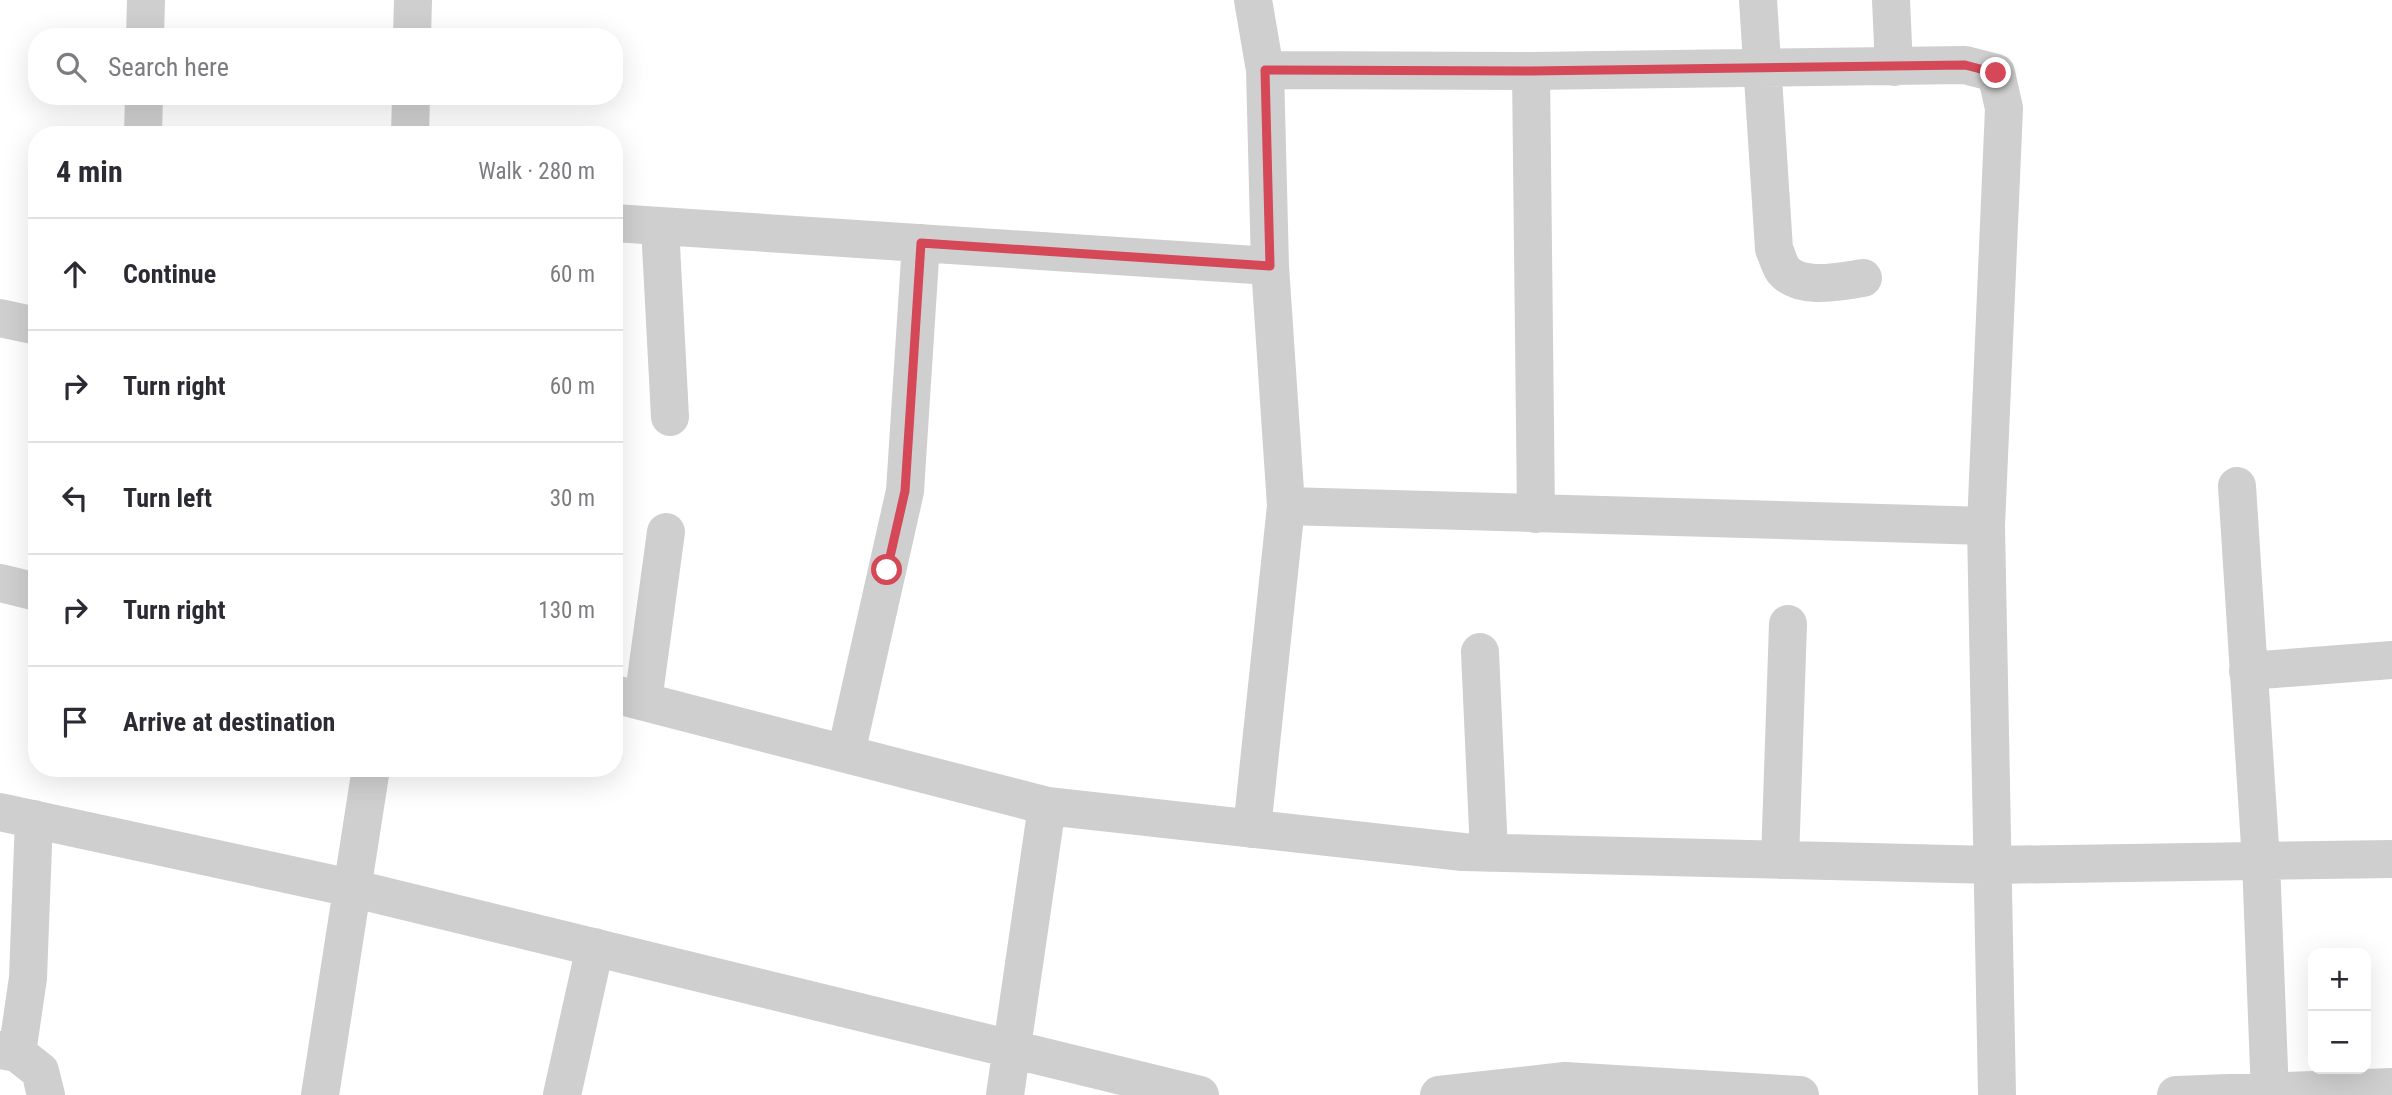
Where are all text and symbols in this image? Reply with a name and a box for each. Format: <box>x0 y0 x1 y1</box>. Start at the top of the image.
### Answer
search box <box>28 28 623 105</box>
icon: search <box>52 48 90 86</box>
text: Search here <box>108 52 229 82</box>
route end <box>1980 57 2011 88</box>
text: 4 min <box>56 154 123 189</box>
text: Walk · 280 m <box>478 158 595 185</box>
icon: ahead <box>56 255 94 293</box>
text: Continue <box>123 259 216 289</box>
text: 60 m <box>550 261 595 288</box>
icon: right <box>56 367 94 405</box>
text: Turn right <box>123 371 225 401</box>
text: 60 m <box>550 373 595 400</box>
icon: left <box>56 479 94 517</box>
text: Turn left <box>123 483 212 513</box>
text: 30 m <box>550 485 595 512</box>
route start <box>871 554 902 585</box>
icon: right <box>56 591 94 629</box>
text: Turn right <box>123 595 225 625</box>
text: 130 m <box>538 597 595 624</box>
icon: arrive <box>56 703 94 741</box>
text: Arrive at destination <box>123 707 335 737</box>
map controls <box>2308 948 2371 1074</box>
button: + <box>2308 948 2371 1011</box>
button: − <box>2308 1011 2371 1074</box>

